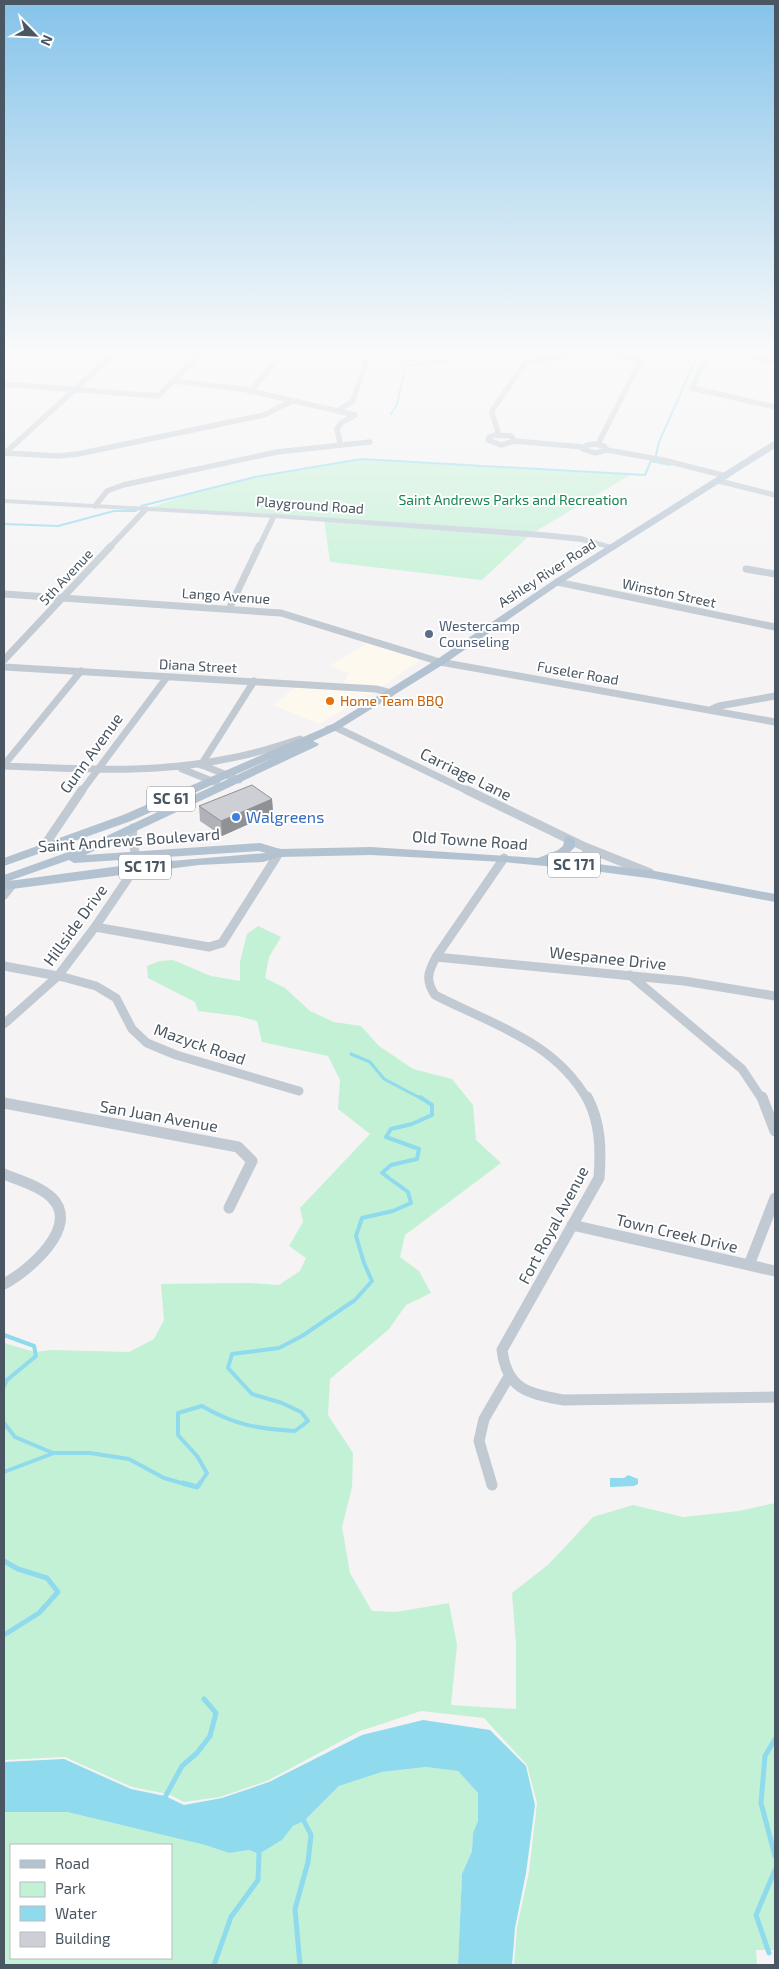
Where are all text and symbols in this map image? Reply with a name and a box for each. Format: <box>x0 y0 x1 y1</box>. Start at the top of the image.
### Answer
north arrow <box>10 10 60 60</box>
text: N <box>38 32 57 49</box>
park label: Saint Andrews Parks and Recreation <box>398 491 628 508</box>
street label: Playground Road <box>256 492 365 517</box>
street label: Ashley River Road <box>495 535 599 611</box>
street label: 5th Avenue <box>35 545 96 608</box>
street label: Winston Street <box>621 574 718 611</box>
street label: Lango Avenue <box>181 584 271 607</box>
place label: Westercamp Counseling <box>439 617 520 650</box>
marker: Westercamp Counseling <box>423 628 435 640</box>
street label: Diana Street <box>158 655 238 676</box>
street label: Fuseler Road <box>536 657 620 688</box>
place label: Home Team BBQ <box>340 692 444 709</box>
marker: Home Team BBQ <box>324 695 336 707</box>
street label: Gunn Avenue <box>55 709 126 797</box>
street label: Carriage Lane <box>417 743 515 804</box>
road number: SC 61 <box>147 786 195 812</box>
place label: Walgreens <box>246 807 324 826</box>
marker: Walgreens <box>230 811 242 823</box>
street label: Saint Andrews Boulevard <box>37 824 221 855</box>
street label: Old Towne Road <box>412 826 528 853</box>
road number: SC 171 <box>548 852 600 878</box>
road number: SC 171 <box>119 854 171 880</box>
street label: Hillside Drive <box>39 880 110 969</box>
street label: Wespanee Drive <box>549 942 668 973</box>
street label: Mazyck Road <box>152 1019 248 1068</box>
street label: San Juan Avenue <box>98 1096 220 1135</box>
street label: Fort Royal Avenue <box>513 1163 592 1287</box>
street label: Town Creek Drive <box>614 1209 740 1256</box>
legend <box>10 1844 172 1959</box>
text: Road <box>55 1854 90 1872</box>
text: Park <box>55 1879 86 1897</box>
text: Water <box>55 1904 97 1922</box>
text: Building <box>55 1929 111 1947</box>

